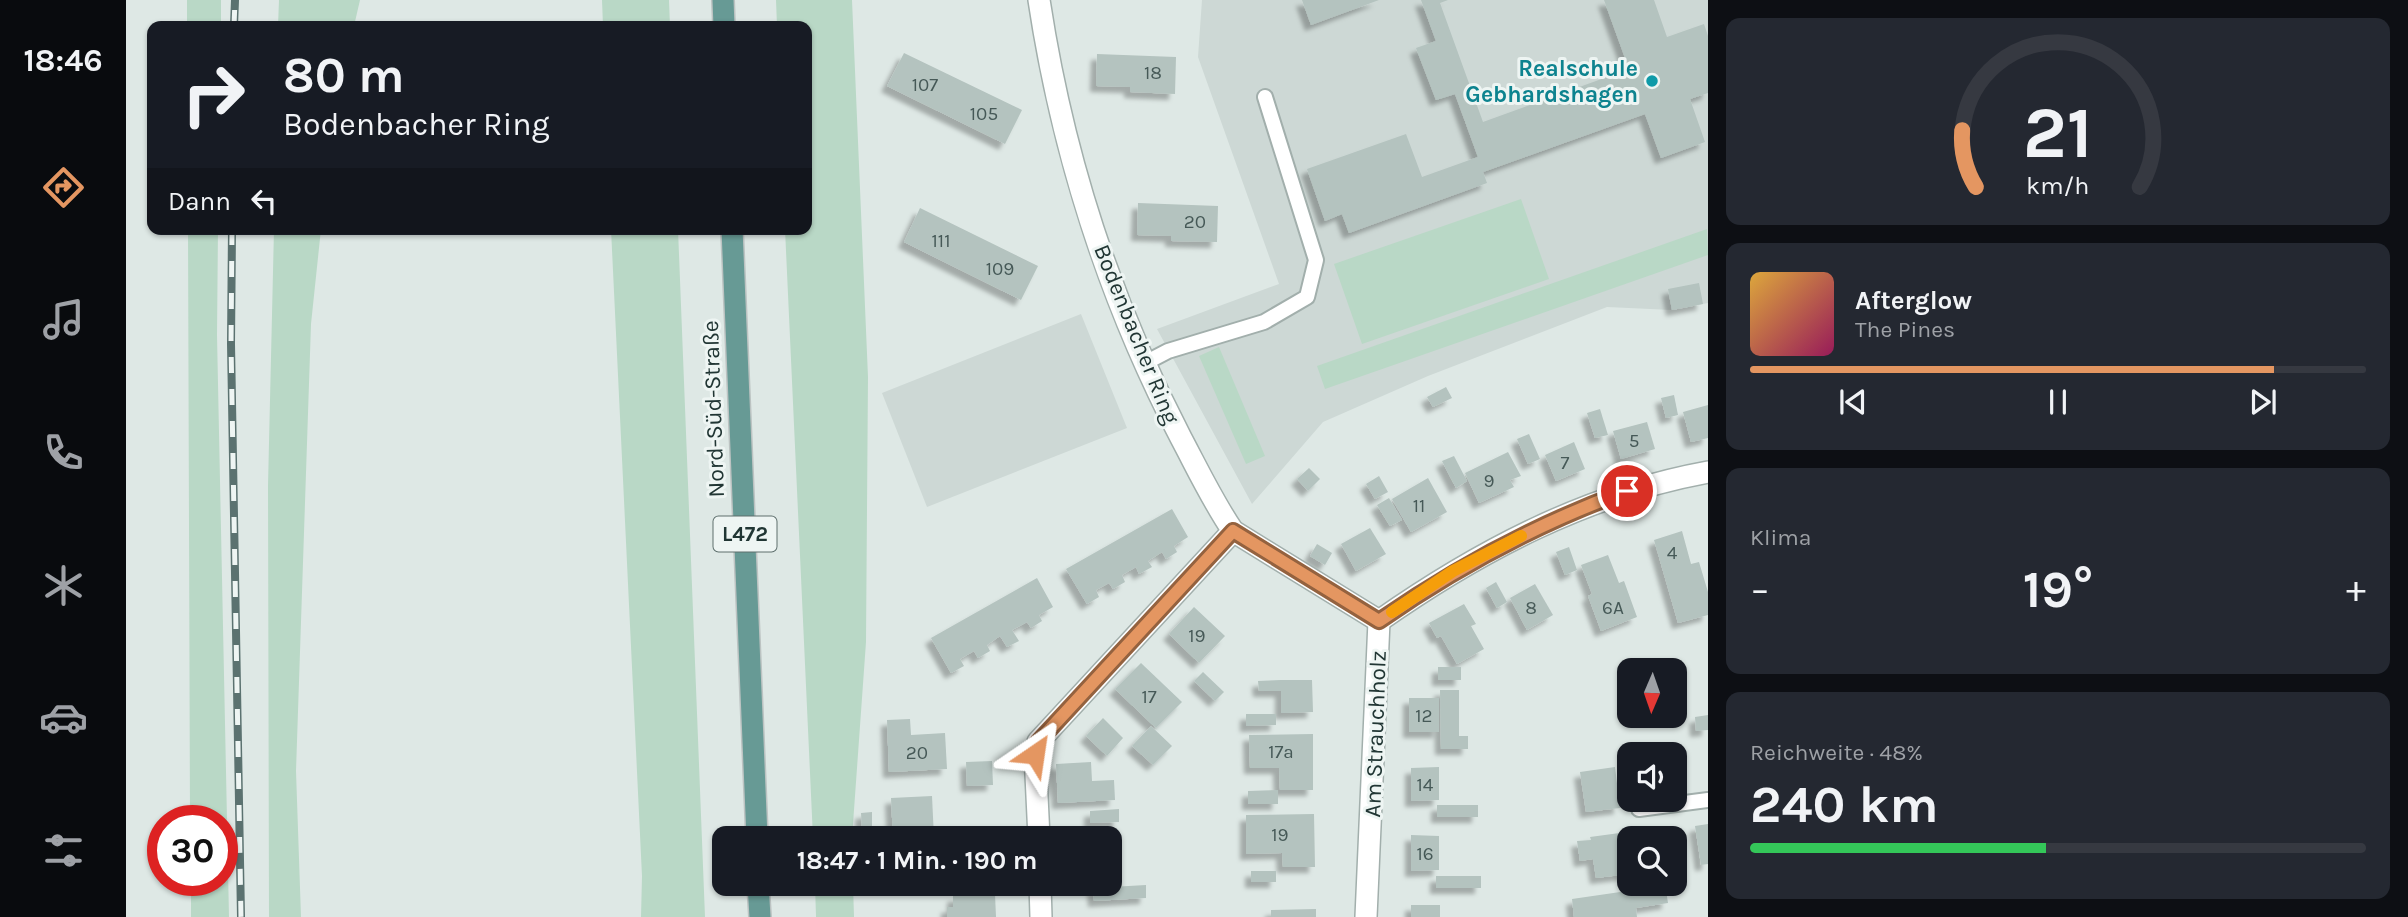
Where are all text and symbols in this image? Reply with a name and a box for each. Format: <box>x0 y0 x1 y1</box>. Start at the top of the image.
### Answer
text: 18:46 <box>23 42 103 79</box>
text: 80 m <box>283 47 405 104</box>
icon: right <box>168 49 259 140</box>
place label: Realschule Gebhardshagen <box>1465 55 1638 108</box>
house number: 18 <box>1144 62 1162 84</box>
marker: Realschule Gebhardshagen <box>1644 73 1660 89</box>
house number: 107 <box>912 74 938 96</box>
text: 21 <box>2023 91 2093 176</box>
house number: 105 <box>970 103 998 125</box>
text: Bodenbacher Ring <box>283 106 550 143</box>
icon: directions <box>39 163 88 212</box>
text: km/h <box>2026 171 2090 200</box>
icon: left <box>245 182 283 220</box>
text: Dann <box>168 186 231 217</box>
house number: 20 <box>1184 211 1206 233</box>
house number: 111 <box>932 230 950 252</box>
street label: Bodenbacher Ring <box>1088 240 1185 428</box>
house number: 109 <box>986 258 1014 280</box>
text: Afterglow <box>1855 285 1972 316</box>
icon: music <box>39 295 88 344</box>
text: The Pines <box>1855 316 1955 343</box>
street label: Nord-Süd-Straße <box>697 320 730 498</box>
icon: previous <box>1834 383 1872 421</box>
icon: pause <box>2039 383 2077 421</box>
icon: next <box>2244 383 2282 421</box>
icon: phone <box>39 428 88 477</box>
house number: 5 <box>1629 430 1639 452</box>
house number: 7 <box>1561 452 1570 474</box>
pin <box>1597 461 1657 521</box>
house number: 9 <box>1483 470 1495 492</box>
icon: arrive <box>1608 472 1646 510</box>
house number: 11 <box>1413 495 1425 517</box>
road number: L472 <box>714 516 776 552</box>
text: Klima <box>1750 524 1811 551</box>
house number: 4 <box>1667 542 1678 564</box>
text: 19° <box>2023 559 2093 620</box>
icon: climate <box>39 561 88 610</box>
text: − <box>1750 567 1770 612</box>
text: + <box>2346 567 2366 612</box>
house number: 8 <box>1525 597 1537 619</box>
house number: 6A <box>1602 597 1624 619</box>
house number: 19 <box>1188 625 1206 647</box>
street label: Am Strauchholz <box>1359 650 1392 818</box>
north arrow <box>1617 658 1687 728</box>
map controls <box>1617 658 1687 896</box>
house number: 17 <box>1141 686 1157 708</box>
icon: car <box>39 693 88 742</box>
house number: 12 <box>1415 705 1433 727</box>
position arrow <box>998 717 1072 791</box>
text: Reichweite · 48% <box>1750 739 1923 766</box>
house number: 17a <box>1268 741 1294 763</box>
house number: 20 <box>906 742 928 764</box>
button: sound <box>1617 742 1687 812</box>
house number: 14 <box>1417 774 1434 796</box>
text: 240 km <box>1750 774 1939 835</box>
speed limit sign: 30 <box>147 805 238 896</box>
house number: 19 <box>1271 824 1289 846</box>
icon: filters <box>39 826 88 875</box>
button: search <box>1617 826 1687 896</box>
house number: 16 <box>1416 843 1434 865</box>
text: 18:47 · 1 Min. · 190 m <box>797 845 1037 876</box>

